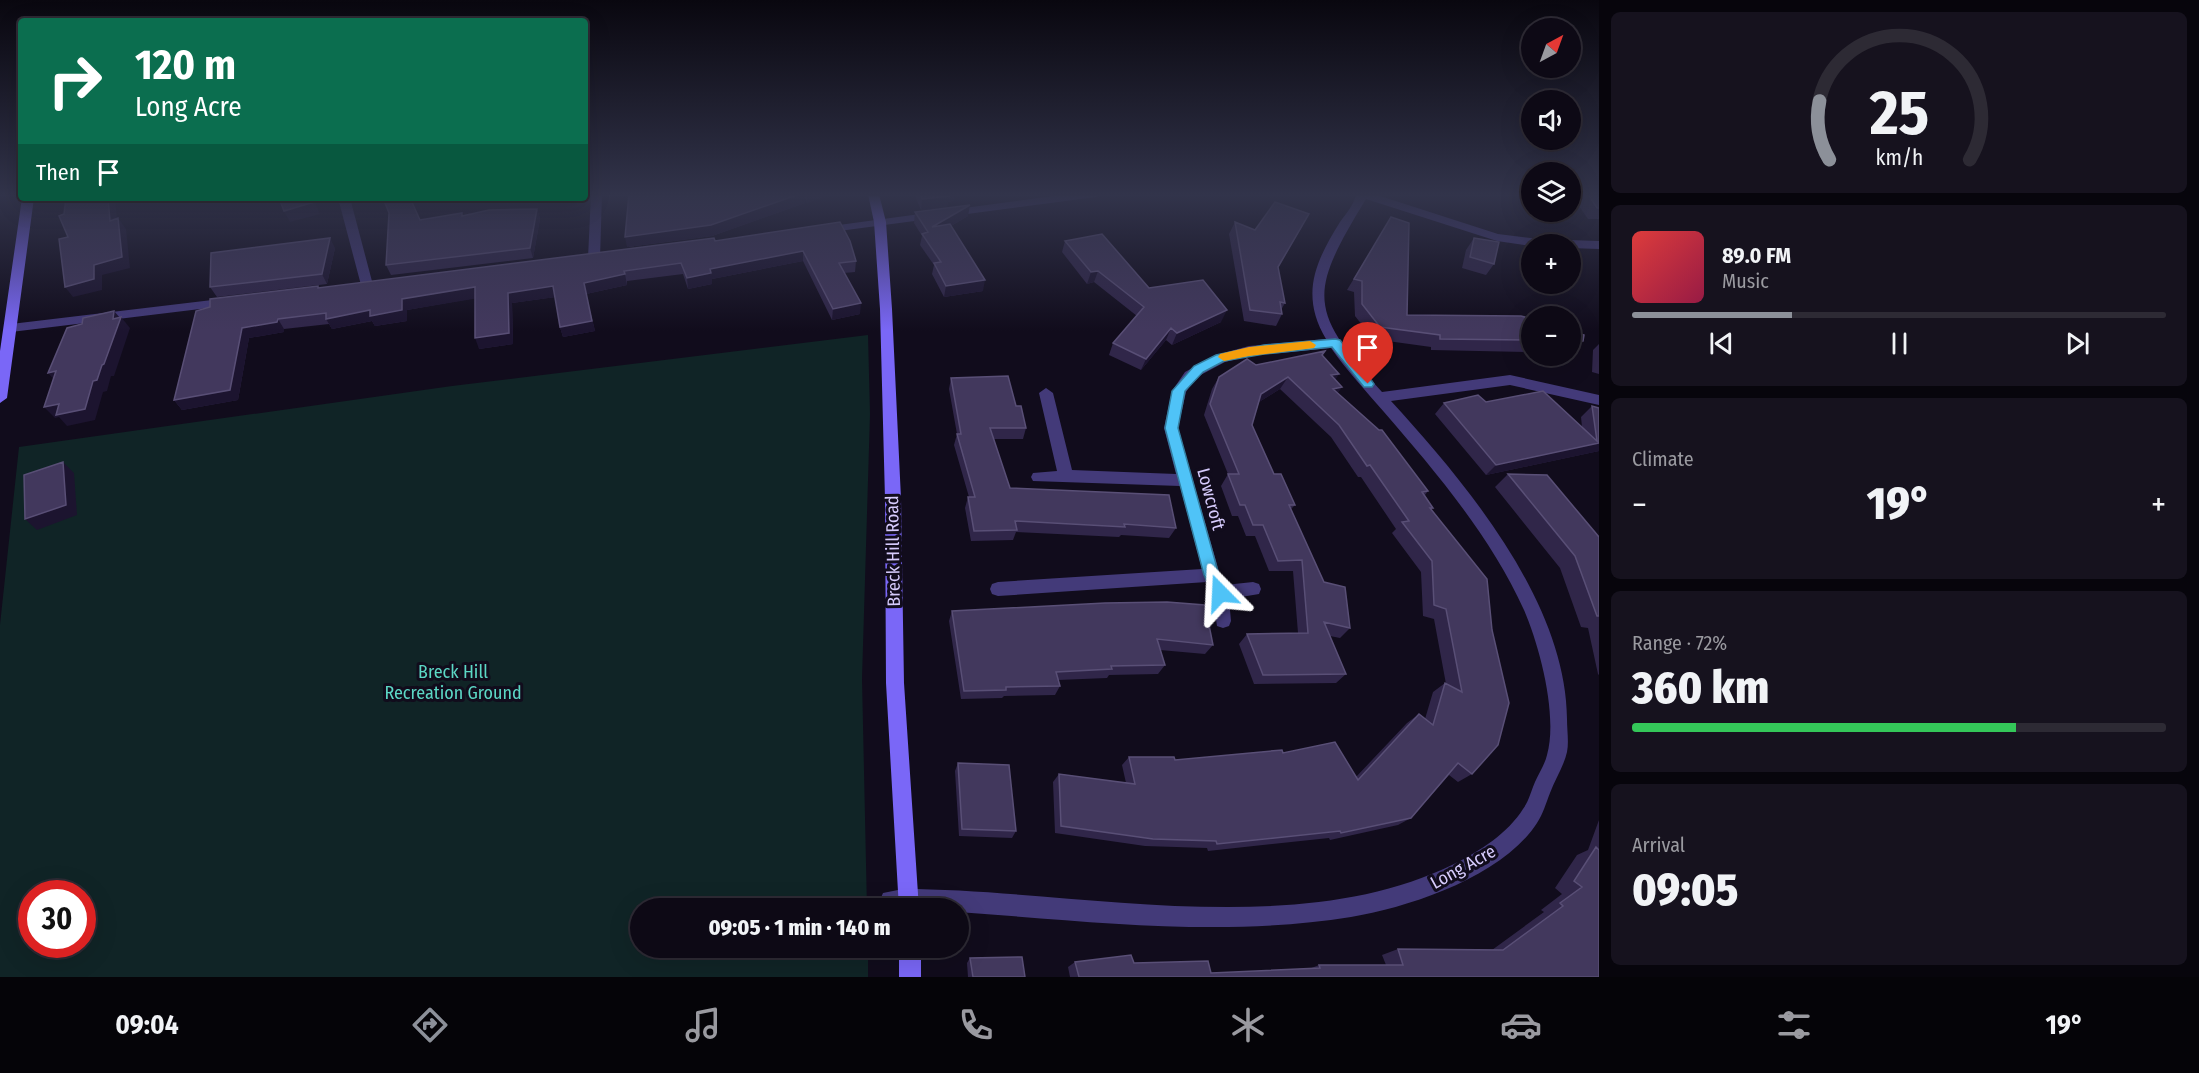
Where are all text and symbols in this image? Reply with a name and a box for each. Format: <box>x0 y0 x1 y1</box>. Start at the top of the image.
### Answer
north arrow <box>1521 18 1581 78</box>
map controls <box>1521 18 1581 366</box>
text: 120 m <box>135 40 236 90</box>
icon: right <box>36 42 114 120</box>
text: 25 <box>1868 76 1929 151</box>
button: sound <box>1521 90 1581 150</box>
text: Long Acre <box>135 91 242 123</box>
text: km/h <box>1875 145 1923 171</box>
icon: arrive <box>92 156 125 189</box>
text: Then <box>36 159 80 186</box>
button: layers <box>1521 162 1581 222</box>
button: + <box>1521 234 1581 294</box>
text: 89.0 FM <box>1722 242 1791 269</box>
text: Music <box>1722 269 1769 293</box>
button: − <box>1521 306 1581 366</box>
pin <box>1342 322 1393 384</box>
icon: previous <box>1705 327 1738 360</box>
icon: pause <box>1883 327 1916 360</box>
icon: next <box>2061 327 2094 360</box>
icon: arrive <box>1351 331 1384 364</box>
text: Climate <box>1632 447 1694 471</box>
street label: Lowcroft <box>1192 466 1230 532</box>
text: 19° <box>1867 477 1931 531</box>
text: − <box>1632 485 1647 525</box>
text: + <box>2151 485 2166 525</box>
street label: Breck Hill Road <box>881 495 905 607</box>
position arrow <box>1188 561 1252 625</box>
text: Range · 72% <box>1632 631 1727 655</box>
park label: Breck Hill Recreation Ground <box>384 661 522 704</box>
text: 360 km <box>1632 661 1769 715</box>
text: Arrival <box>1632 833 1685 857</box>
street label: Long Acre <box>1427 840 1499 894</box>
text: 09:05 <box>1632 863 1738 917</box>
speed limit sign: 30 <box>18 880 96 958</box>
text: 09:05 · 1 min · 140 m <box>709 914 890 941</box>
icon: directions <box>409 1004 451 1046</box>
icon: music <box>682 1004 724 1046</box>
icon: phone <box>955 1004 997 1046</box>
icon: climate <box>1227 1004 1269 1046</box>
icon: car <box>1500 1004 1542 1046</box>
icon: filters <box>1773 1004 1815 1046</box>
text: 09:04 <box>115 1009 179 1041</box>
text: 19° <box>2046 1009 2084 1041</box>

